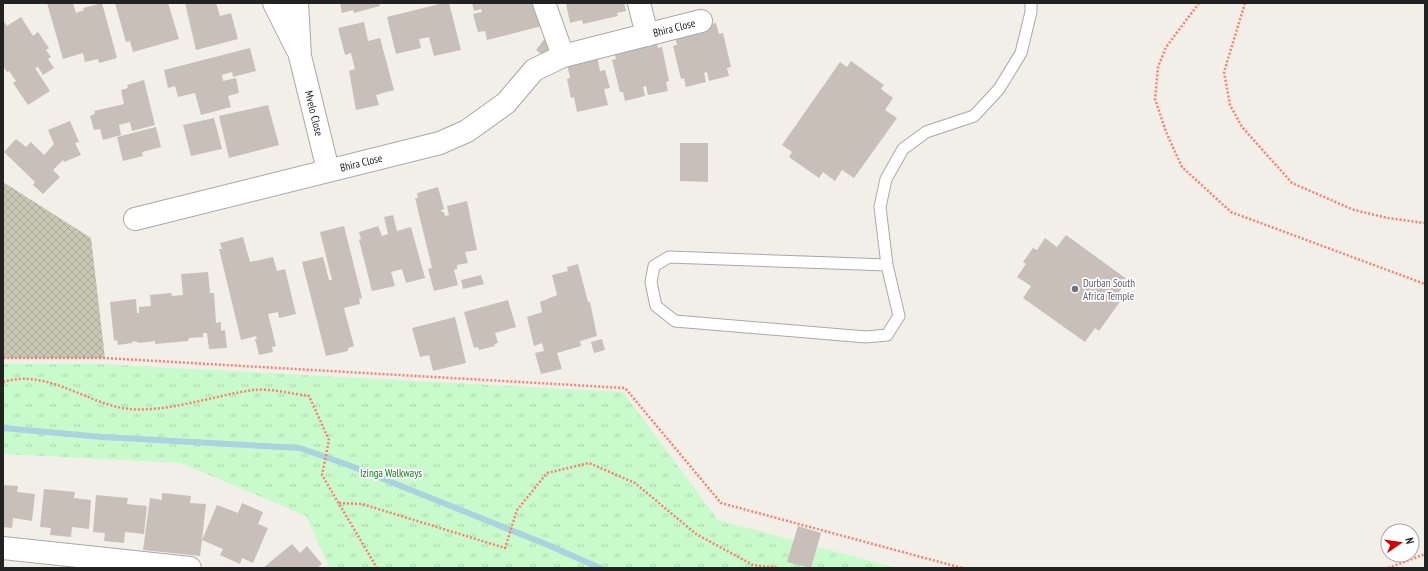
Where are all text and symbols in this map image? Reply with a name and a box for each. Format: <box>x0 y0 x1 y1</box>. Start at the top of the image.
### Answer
street label: Bhira Close <box>652 16 697 40</box>
street label: Mvelo Close <box>302 89 326 138</box>
street label: Bhira Close <box>339 151 384 175</box>
place label: Durban South Africa Temple <box>1083 276 1135 303</box>
marker: Durban South Africa Temple <box>1070 284 1080 294</box>
park label: Izinga Walkways <box>360 466 422 480</box>
north arrow <box>1380 523 1420 563</box>
text: N <box>1402 536 1417 545</box>

